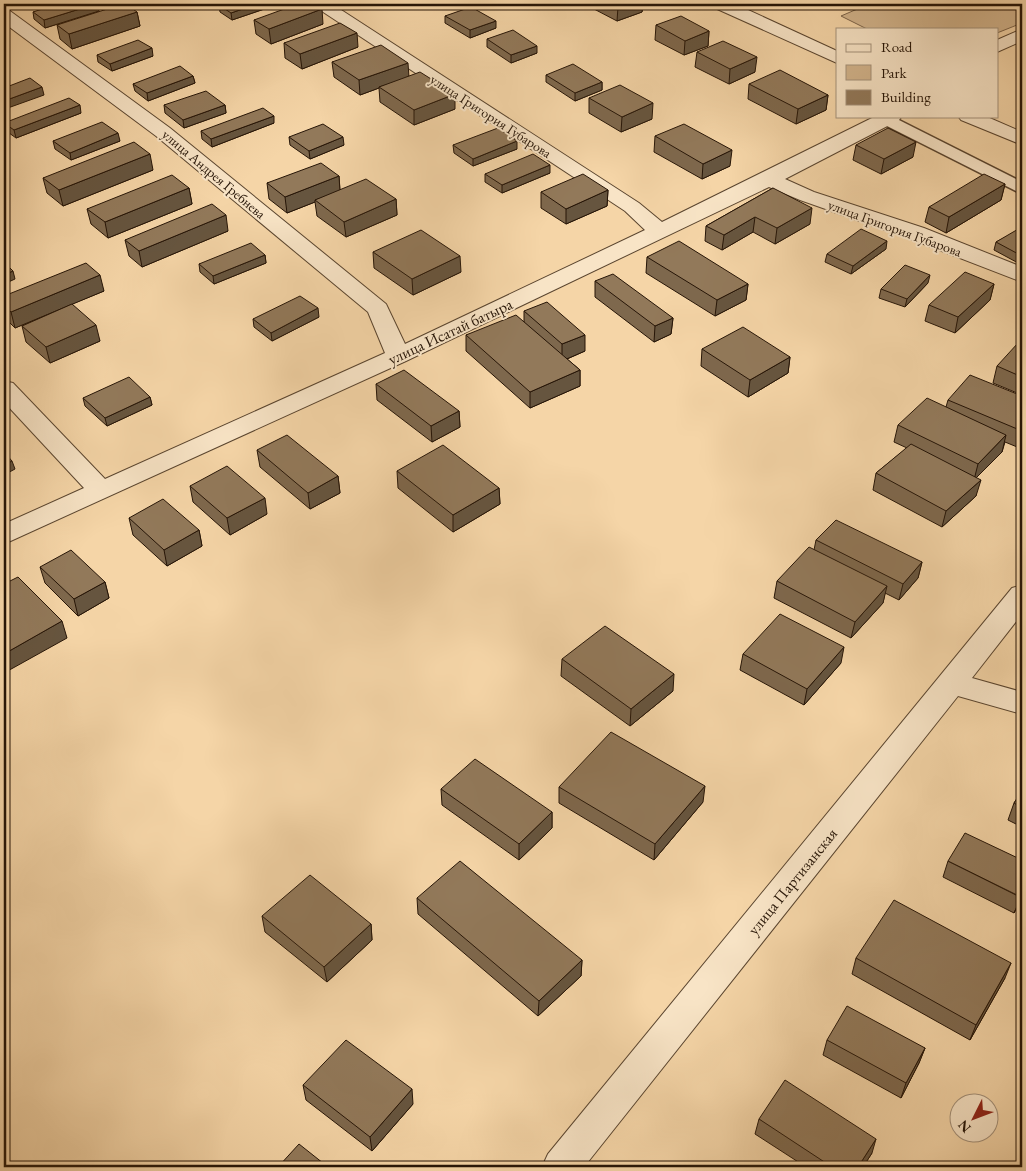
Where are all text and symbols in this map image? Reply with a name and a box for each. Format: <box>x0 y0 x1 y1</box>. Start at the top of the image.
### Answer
legend <box>836 28 998 118</box>
text: Road <box>881 37 913 56</box>
text: Park <box>881 63 908 82</box>
street label: улица Григория Губарова <box>427 70 555 162</box>
text: Building <box>881 87 931 106</box>
street label: улица Андрея Гребнева <box>158 125 270 223</box>
street label: улица Григория Губарова <box>826 195 965 261</box>
street label: улица Исатай батыра <box>385 293 516 369</box>
street label: улица Партизанская <box>743 824 842 939</box>
north arrow <box>948 1094 998 1144</box>
text: N <box>953 1116 975 1137</box>

